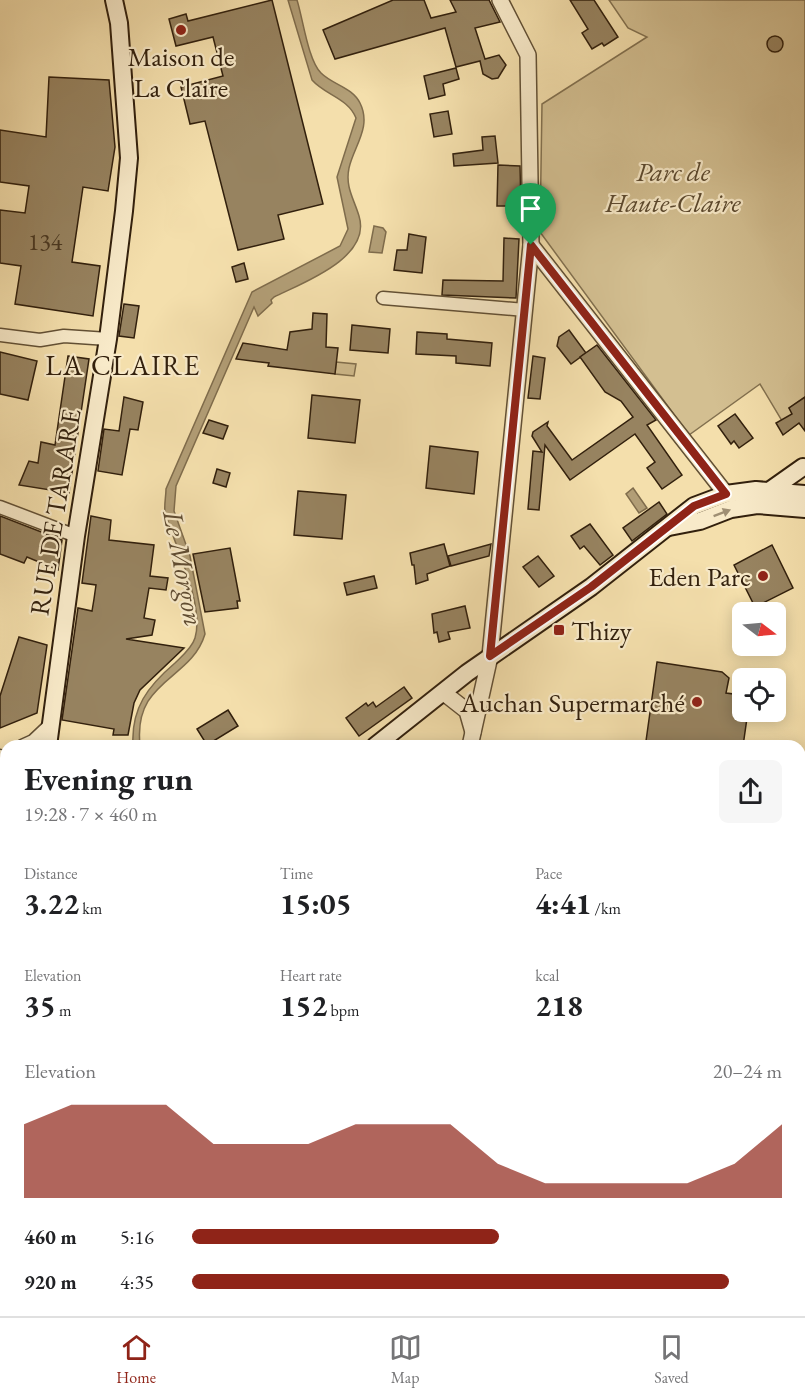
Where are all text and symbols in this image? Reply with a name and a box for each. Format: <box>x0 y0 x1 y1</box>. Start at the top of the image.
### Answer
marker: Maison de La Claire <box>174 23 188 37</box>
place label: Maison de La Claire <box>127 39 235 105</box>
park label: Parc de Haute-Claire <box>604 154 742 220</box>
pin <box>505 183 556 245</box>
icon: arrive <box>514 192 547 225</box>
house number: 134 <box>28 226 63 257</box>
district label: LA CLAIRE <box>45 347 201 383</box>
street label: RUE DE TARARE <box>21 406 89 618</box>
water label: Le Morgon <box>155 506 213 629</box>
one-way arrow <box>713 507 731 517</box>
place label: Eden Parc <box>648 559 751 594</box>
marker: Eden Parc <box>756 569 770 583</box>
north arrow <box>732 602 786 656</box>
map controls <box>732 602 786 722</box>
place label: Thizy <box>571 613 632 648</box>
marker: Thizy <box>552 623 566 637</box>
button: locate <box>732 668 786 722</box>
place label: Auchan Supermarché <box>459 685 685 720</box>
marker: Auchan Supermarché <box>690 695 704 709</box>
text: Evening run <box>24 757 193 800</box>
button: share <box>719 760 782 823</box>
text: 19:28 · 7 × 460 m <box>24 801 157 827</box>
text: Distance <box>24 863 77 884</box>
text: Time <box>280 863 313 884</box>
text: Pace <box>535 863 562 884</box>
text: 3.22 <box>24 884 79 923</box>
text: 15:05 <box>280 884 352 923</box>
text: 4:41 <box>535 884 591 923</box>
text: km <box>79 898 102 919</box>
text: /km <box>591 898 621 919</box>
text: Elevation <box>24 965 82 986</box>
text: Heart rate <box>280 965 342 986</box>
text: kcal <box>535 965 559 986</box>
text: 35 <box>24 986 56 1025</box>
text: 152 <box>280 986 327 1025</box>
text: 218 <box>535 986 583 1025</box>
text: m <box>56 1000 71 1021</box>
text: bpm <box>327 1000 359 1021</box>
text: Elevation <box>24 1058 96 1084</box>
text: 20–24 m <box>713 1058 782 1084</box>
text: 460 m <box>24 1224 77 1250</box>
text: 5:16 <box>120 1224 154 1250</box>
text: 920 m <box>24 1269 77 1295</box>
text: 4:35 <box>120 1269 154 1295</box>
tab: Home <box>116 1331 156 1388</box>
tab: Map <box>389 1331 422 1388</box>
tab: Saved <box>654 1331 689 1388</box>

